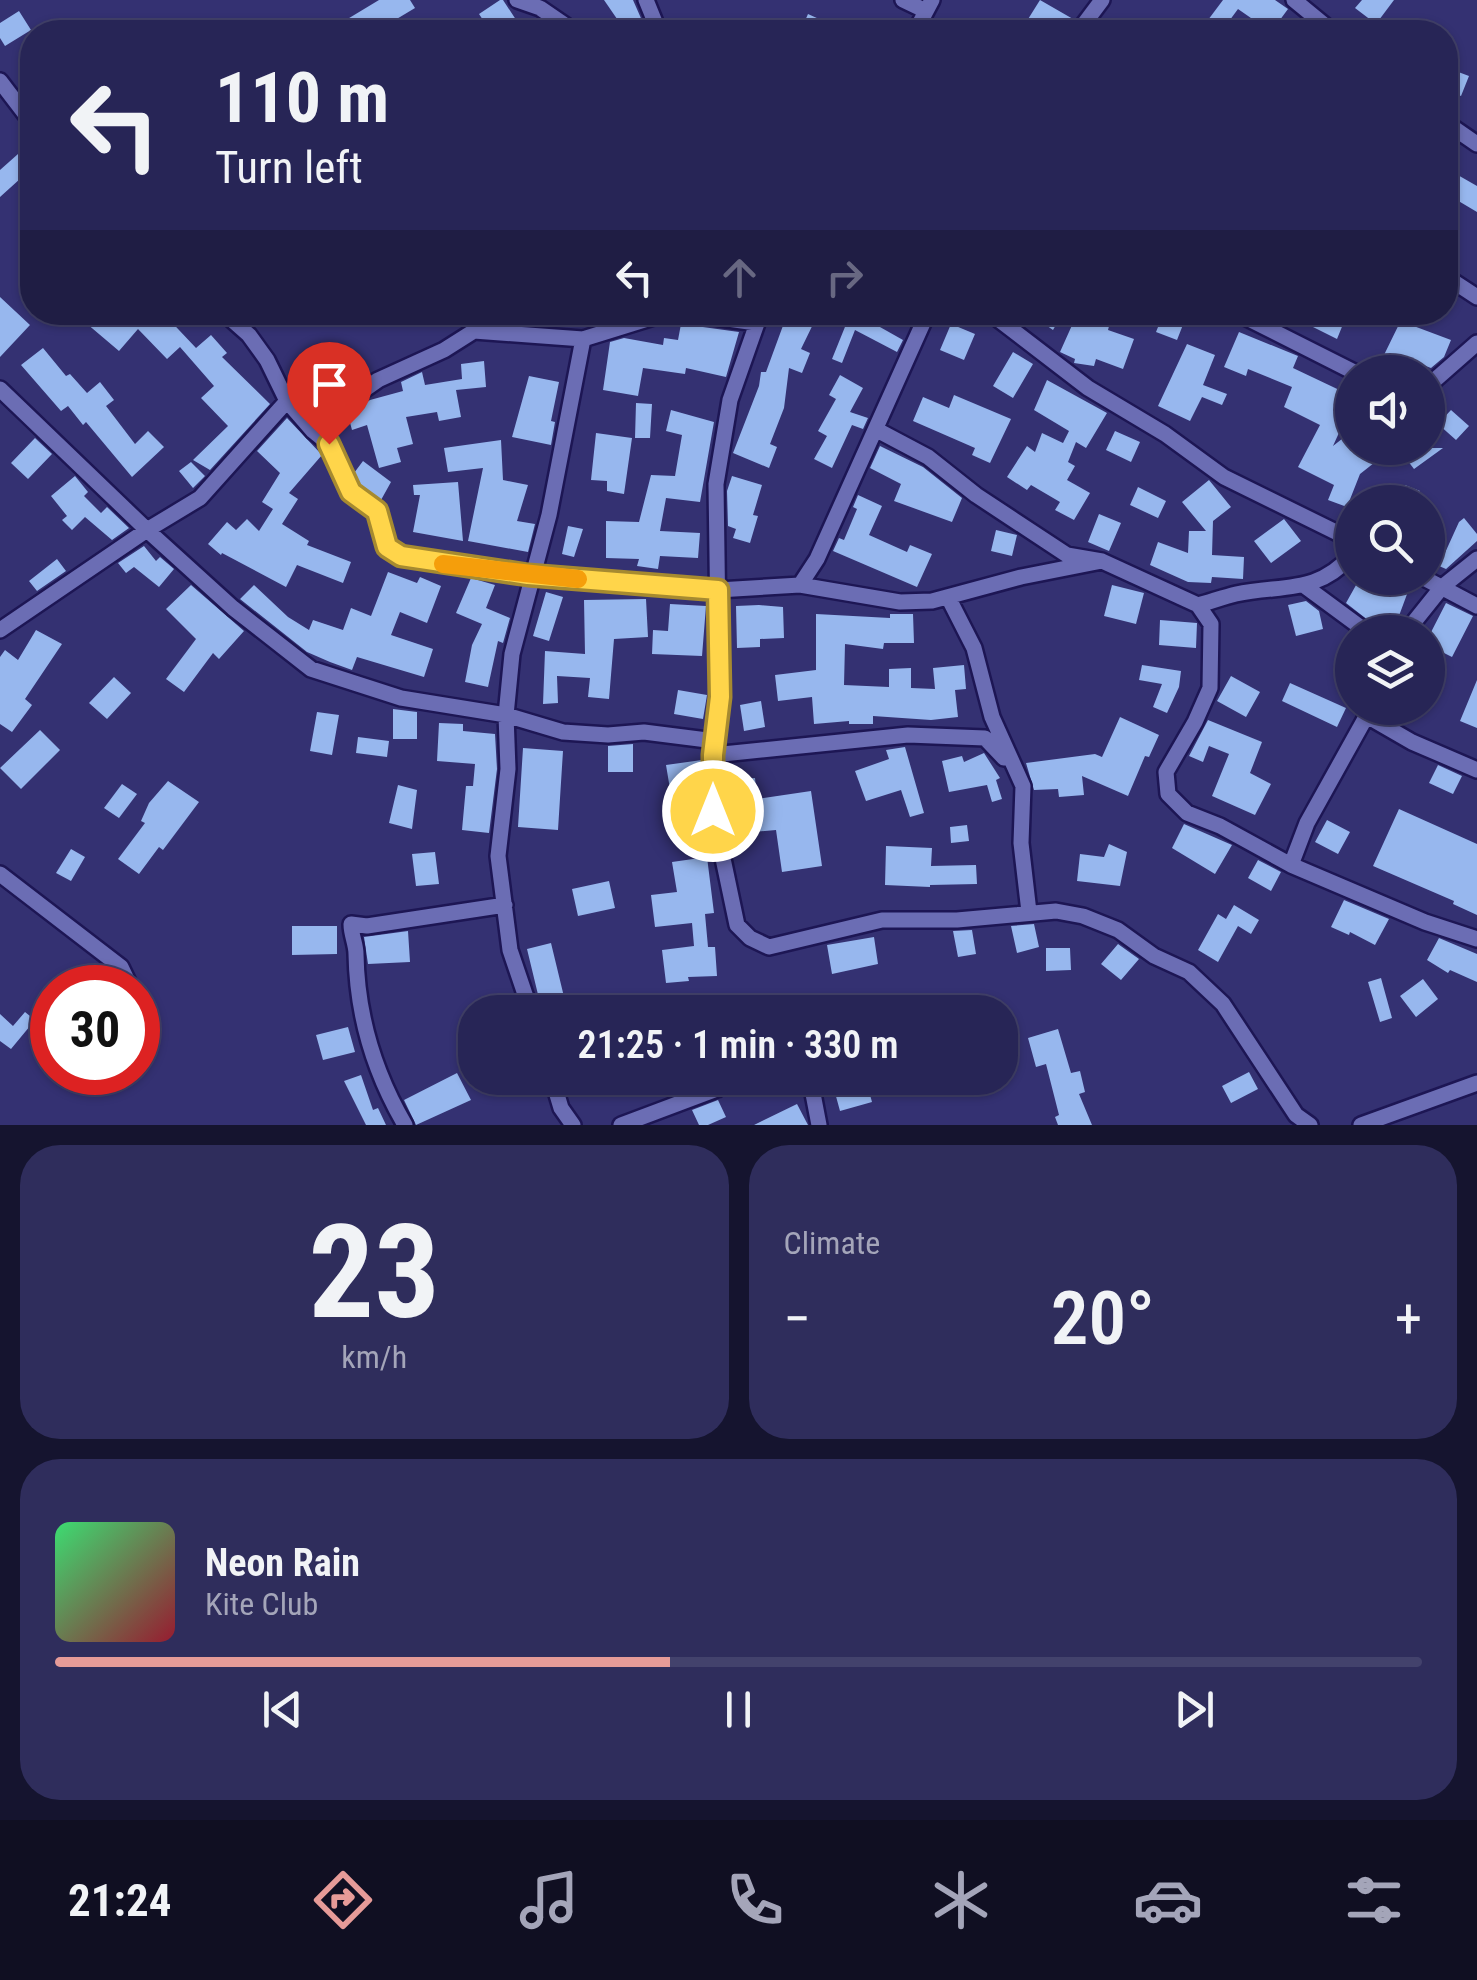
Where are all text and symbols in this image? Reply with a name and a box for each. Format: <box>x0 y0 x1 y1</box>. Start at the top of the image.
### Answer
text: 110 m <box>215 57 389 139</box>
icon: left <box>50 60 180 190</box>
text: Turn left <box>215 141 363 194</box>
icon: left <box>607 250 662 305</box>
icon: ahead <box>712 250 767 305</box>
icon: right <box>817 250 872 305</box>
pin <box>287 342 372 445</box>
map controls <box>1335 355 1445 725</box>
button: sound <box>1335 355 1445 465</box>
icon: arrive <box>302 357 357 412</box>
button: search <box>1335 485 1445 595</box>
button: layers <box>1335 615 1445 725</box>
position arrow <box>661 759 765 863</box>
speed limit sign: 30 <box>30 965 160 1095</box>
text: 21:25 · 1 min · 330 m <box>578 1023 898 1067</box>
text: 23 <box>309 1196 440 1349</box>
text: Climate <box>784 1224 880 1262</box>
text: 20° <box>1051 1274 1155 1362</box>
text: − <box>784 1287 811 1351</box>
text: + <box>1395 1287 1422 1351</box>
text: km/h <box>341 1338 407 1376</box>
text: Neon Rain <box>205 1541 360 1585</box>
text: Kite Club <box>205 1585 318 1623</box>
icon: previous <box>255 1682 310 1737</box>
icon: pause <box>711 1682 766 1737</box>
icon: next <box>1167 1682 1222 1737</box>
icon: directions <box>308 1865 378 1935</box>
icon: music <box>514 1865 584 1935</box>
icon: phone <box>720 1865 790 1935</box>
icon: climate <box>926 1865 996 1935</box>
icon: car <box>1133 1865 1203 1935</box>
icon: filters <box>1339 1865 1409 1935</box>
text: 21:24 <box>68 1874 171 1927</box>

